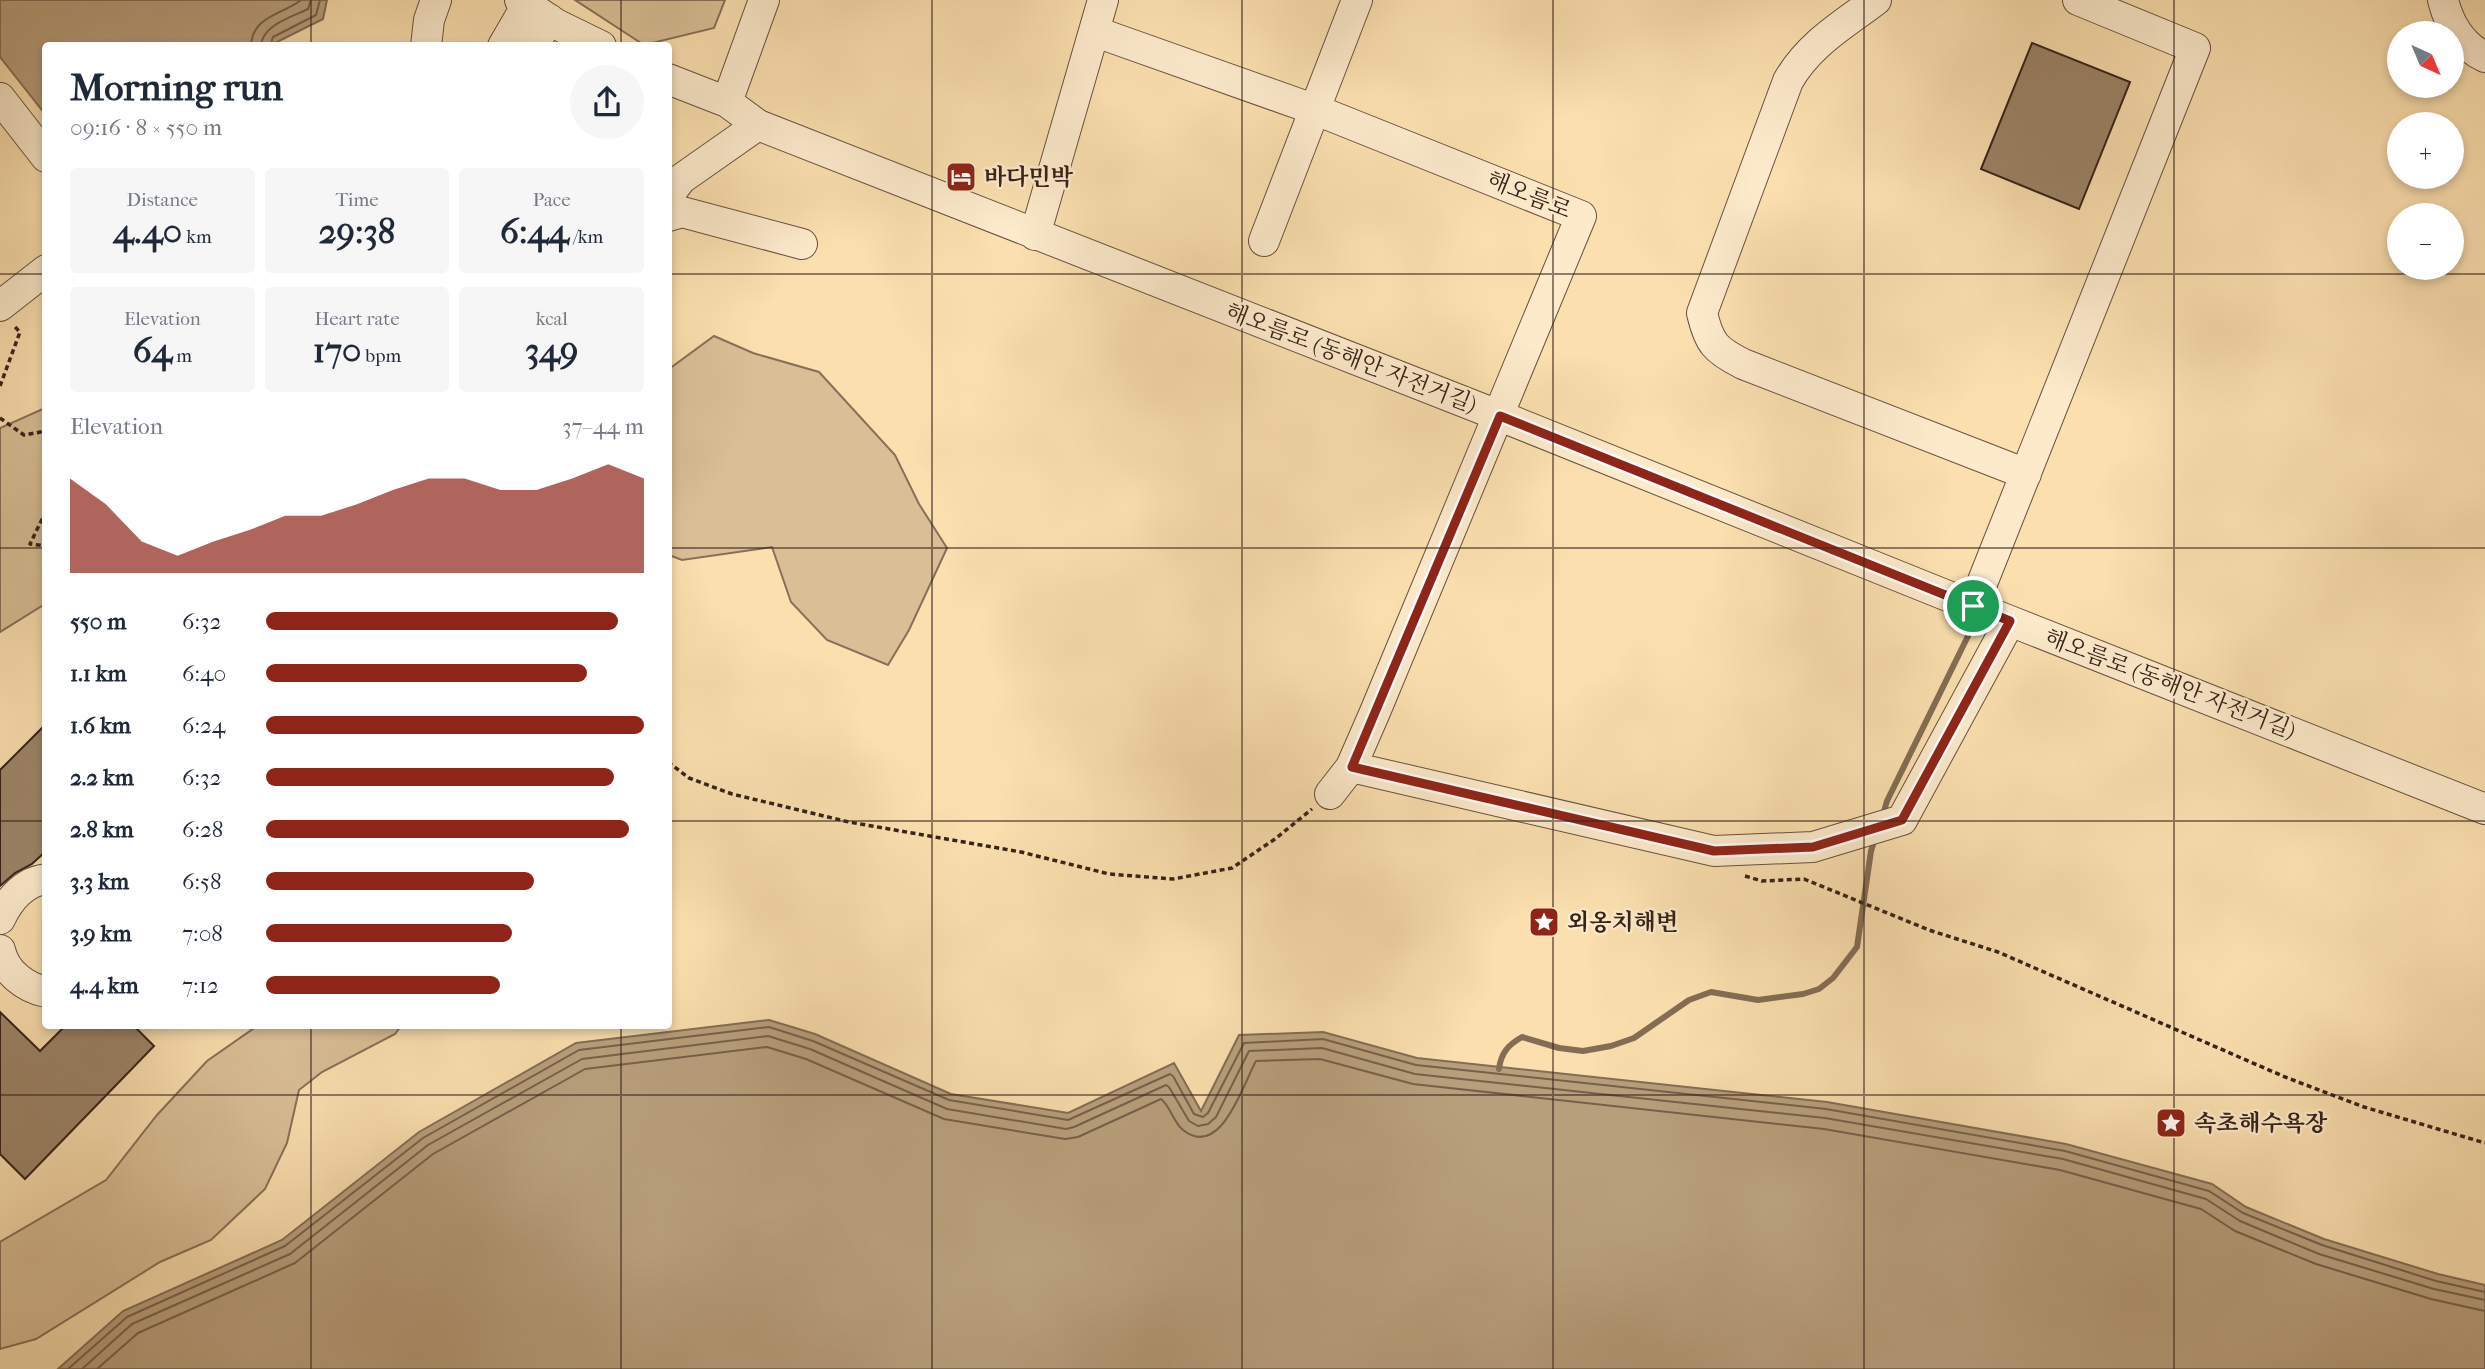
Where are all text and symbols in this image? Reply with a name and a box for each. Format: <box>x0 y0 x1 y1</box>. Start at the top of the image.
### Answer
north arrow <box>2387 21 2464 98</box>
map controls <box>2387 21 2464 280</box>
text: Morning run <box>70 65 283 110</box>
button: share <box>570 65 644 139</box>
button: + <box>2387 112 2464 189</box>
text: 09:16 · 8 × 550 m <box>70 114 222 141</box>
hotel icon: 바다민박 <box>944 160 978 194</box>
place label: 바다민박 <box>984 164 1074 191</box>
street label: 해오름로 <box>1483 166 1575 224</box>
text: Distance <box>127 189 198 211</box>
text: Time <box>335 189 379 211</box>
text: Pace <box>533 189 571 211</box>
button: − <box>2387 203 2464 280</box>
text: 4.40 <box>113 211 182 252</box>
text: 29:38 <box>319 211 395 252</box>
text: 6:44 <box>500 211 569 252</box>
text: km <box>182 226 212 248</box>
text: /km <box>569 226 603 248</box>
street label: 해오름로 (동해안 자전거길) <box>1221 298 1481 418</box>
text: Elevation <box>124 308 201 330</box>
text: Heart rate <box>314 308 400 330</box>
text: kcal <box>536 308 568 330</box>
text: 64 <box>133 330 172 371</box>
text: 170 <box>313 330 361 371</box>
text: 349 <box>525 330 578 371</box>
text: m <box>172 345 192 367</box>
text: bpm <box>361 345 401 367</box>
text: Elevation <box>70 413 163 440</box>
text: 37–44 m <box>562 413 644 440</box>
pin <box>1943 576 2003 636</box>
icon: arrive <box>1954 587 1992 625</box>
text: 550 m <box>70 608 126 635</box>
text: 6:32 <box>182 608 221 635</box>
street label: 해오름로 (동해안 자전거길) <box>2040 624 2300 744</box>
text: 1.1 km <box>70 660 127 687</box>
text: 6:40 <box>182 660 226 687</box>
text: 1.6 km <box>70 712 131 739</box>
text: 6:24 <box>182 712 225 739</box>
text: 2.2 km <box>70 764 134 791</box>
text: 6:32 <box>182 764 221 791</box>
text: 2.8 km <box>70 816 134 843</box>
text: 6:28 <box>182 816 223 843</box>
text: 3.3 km <box>70 868 129 895</box>
text: 6:58 <box>182 868 222 895</box>
place icon: 외옹치해변 <box>1527 905 1561 939</box>
place label: 외옹치해변 <box>1567 909 1678 936</box>
text: 3.9 km <box>70 920 132 947</box>
text: 7:08 <box>182 920 223 947</box>
text: 4.4 km <box>70 972 139 999</box>
text: 7:12 <box>182 972 219 999</box>
place icon: 속초해수욕장 <box>2154 1106 2188 1140</box>
place label: 속초해수욕장 <box>2194 1110 2328 1137</box>

